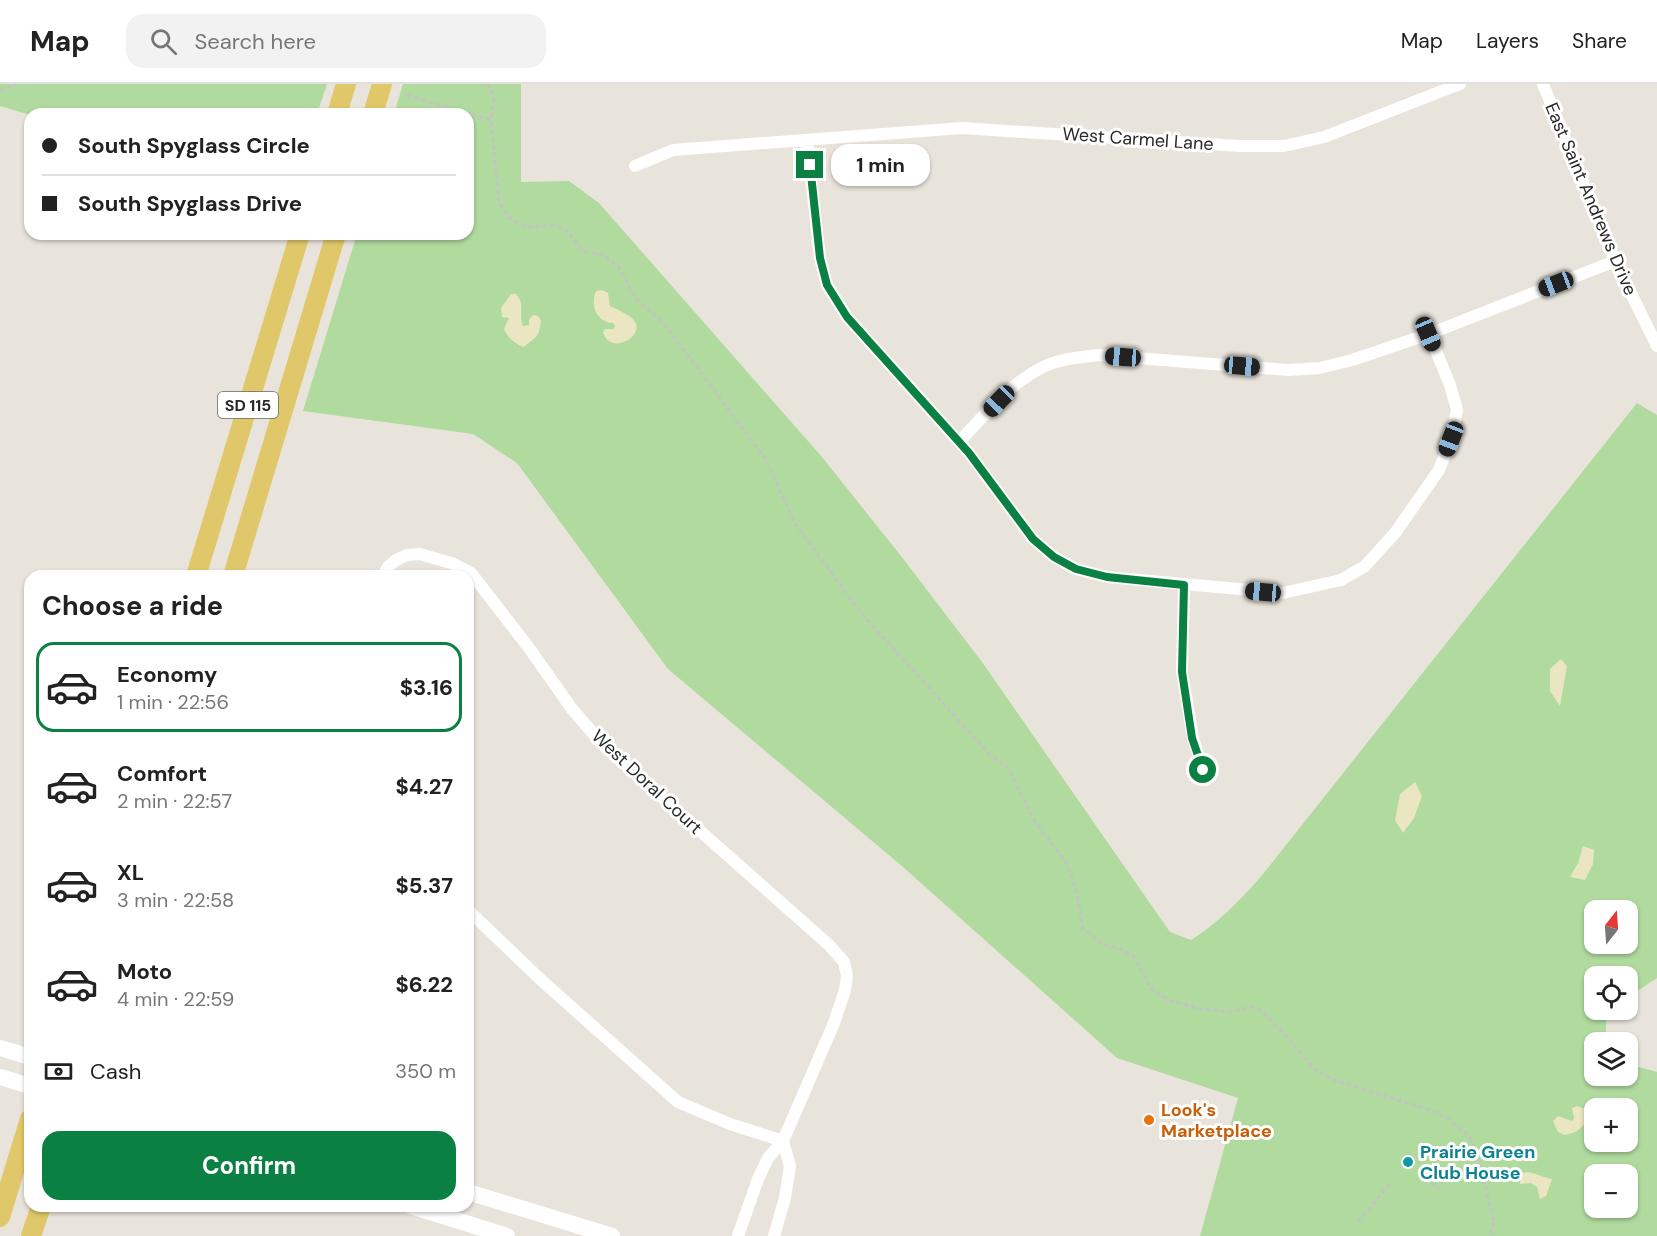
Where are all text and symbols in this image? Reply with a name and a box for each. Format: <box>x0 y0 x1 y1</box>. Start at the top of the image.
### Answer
search box <box>126 14 546 68</box>
text: Map <box>30 23 90 60</box>
icon: search <box>147 25 180 58</box>
text: Search here <box>195 27 316 56</box>
text: Map <box>1401 27 1443 55</box>
text: Layers <box>1476 27 1539 55</box>
text: Share <box>1572 27 1627 55</box>
street label: East Saint Andrews Drive <box>1539 99 1643 299</box>
street label: West Carmel Lane <box>1062 122 1214 156</box>
text: South Spyglass Circle <box>78 131 310 160</box>
callout: 1 min <box>831 144 930 186</box>
route end <box>796 151 823 178</box>
text: 1 min <box>856 152 905 178</box>
text: South Spyglass Drive <box>78 189 302 218</box>
car <box>1536 269 1576 299</box>
car <box>1413 314 1443 354</box>
car <box>1104 347 1142 367</box>
car <box>1223 355 1261 377</box>
car <box>980 382 1018 420</box>
road number: SD 115 <box>218 392 278 418</box>
car <box>1436 419 1466 459</box>
car <box>1244 581 1282 603</box>
text: Choose a ride <box>42 588 223 623</box>
icon: car <box>45 660 99 714</box>
text: Economy <box>117 660 217 689</box>
text: $3.16 <box>400 673 453 702</box>
text: 1 min · 22:56 <box>117 689 229 715</box>
street label: West Doral Court <box>586 724 708 840</box>
route start <box>1189 756 1216 783</box>
icon: car <box>45 759 99 813</box>
text: Comfort <box>117 759 207 788</box>
text: $4.27 <box>396 772 453 801</box>
text: 2 min · 22:57 <box>117 788 232 814</box>
icon: car <box>45 858 99 912</box>
text: XL <box>117 858 144 887</box>
text: $5.37 <box>396 871 453 900</box>
text: 3 min · 22:58 <box>117 887 234 913</box>
north arrow <box>1584 900 1638 954</box>
map controls <box>1584 900 1638 1218</box>
icon: car <box>45 957 99 1011</box>
text: Moto <box>117 957 172 986</box>
button: locate <box>1584 966 1638 1020</box>
text: $6.22 <box>396 970 453 999</box>
text: 4 min · 22:59 <box>117 986 234 1012</box>
button: layers <box>1584 1032 1638 1086</box>
icon: cash <box>42 1055 75 1088</box>
text: Cash <box>90 1057 141 1086</box>
text: 350 m <box>395 1058 456 1084</box>
place label: Look's Marketplace <box>1161 1098 1272 1143</box>
button: + <box>1584 1098 1638 1152</box>
marker: Look's Marketplace <box>1142 1113 1156 1127</box>
button: Confirm <box>42 1131 456 1200</box>
place label: Prairie Green Club House <box>1420 1140 1535 1185</box>
marker: Prairie Green Club House <box>1401 1155 1415 1169</box>
button: − <box>1584 1164 1638 1218</box>

